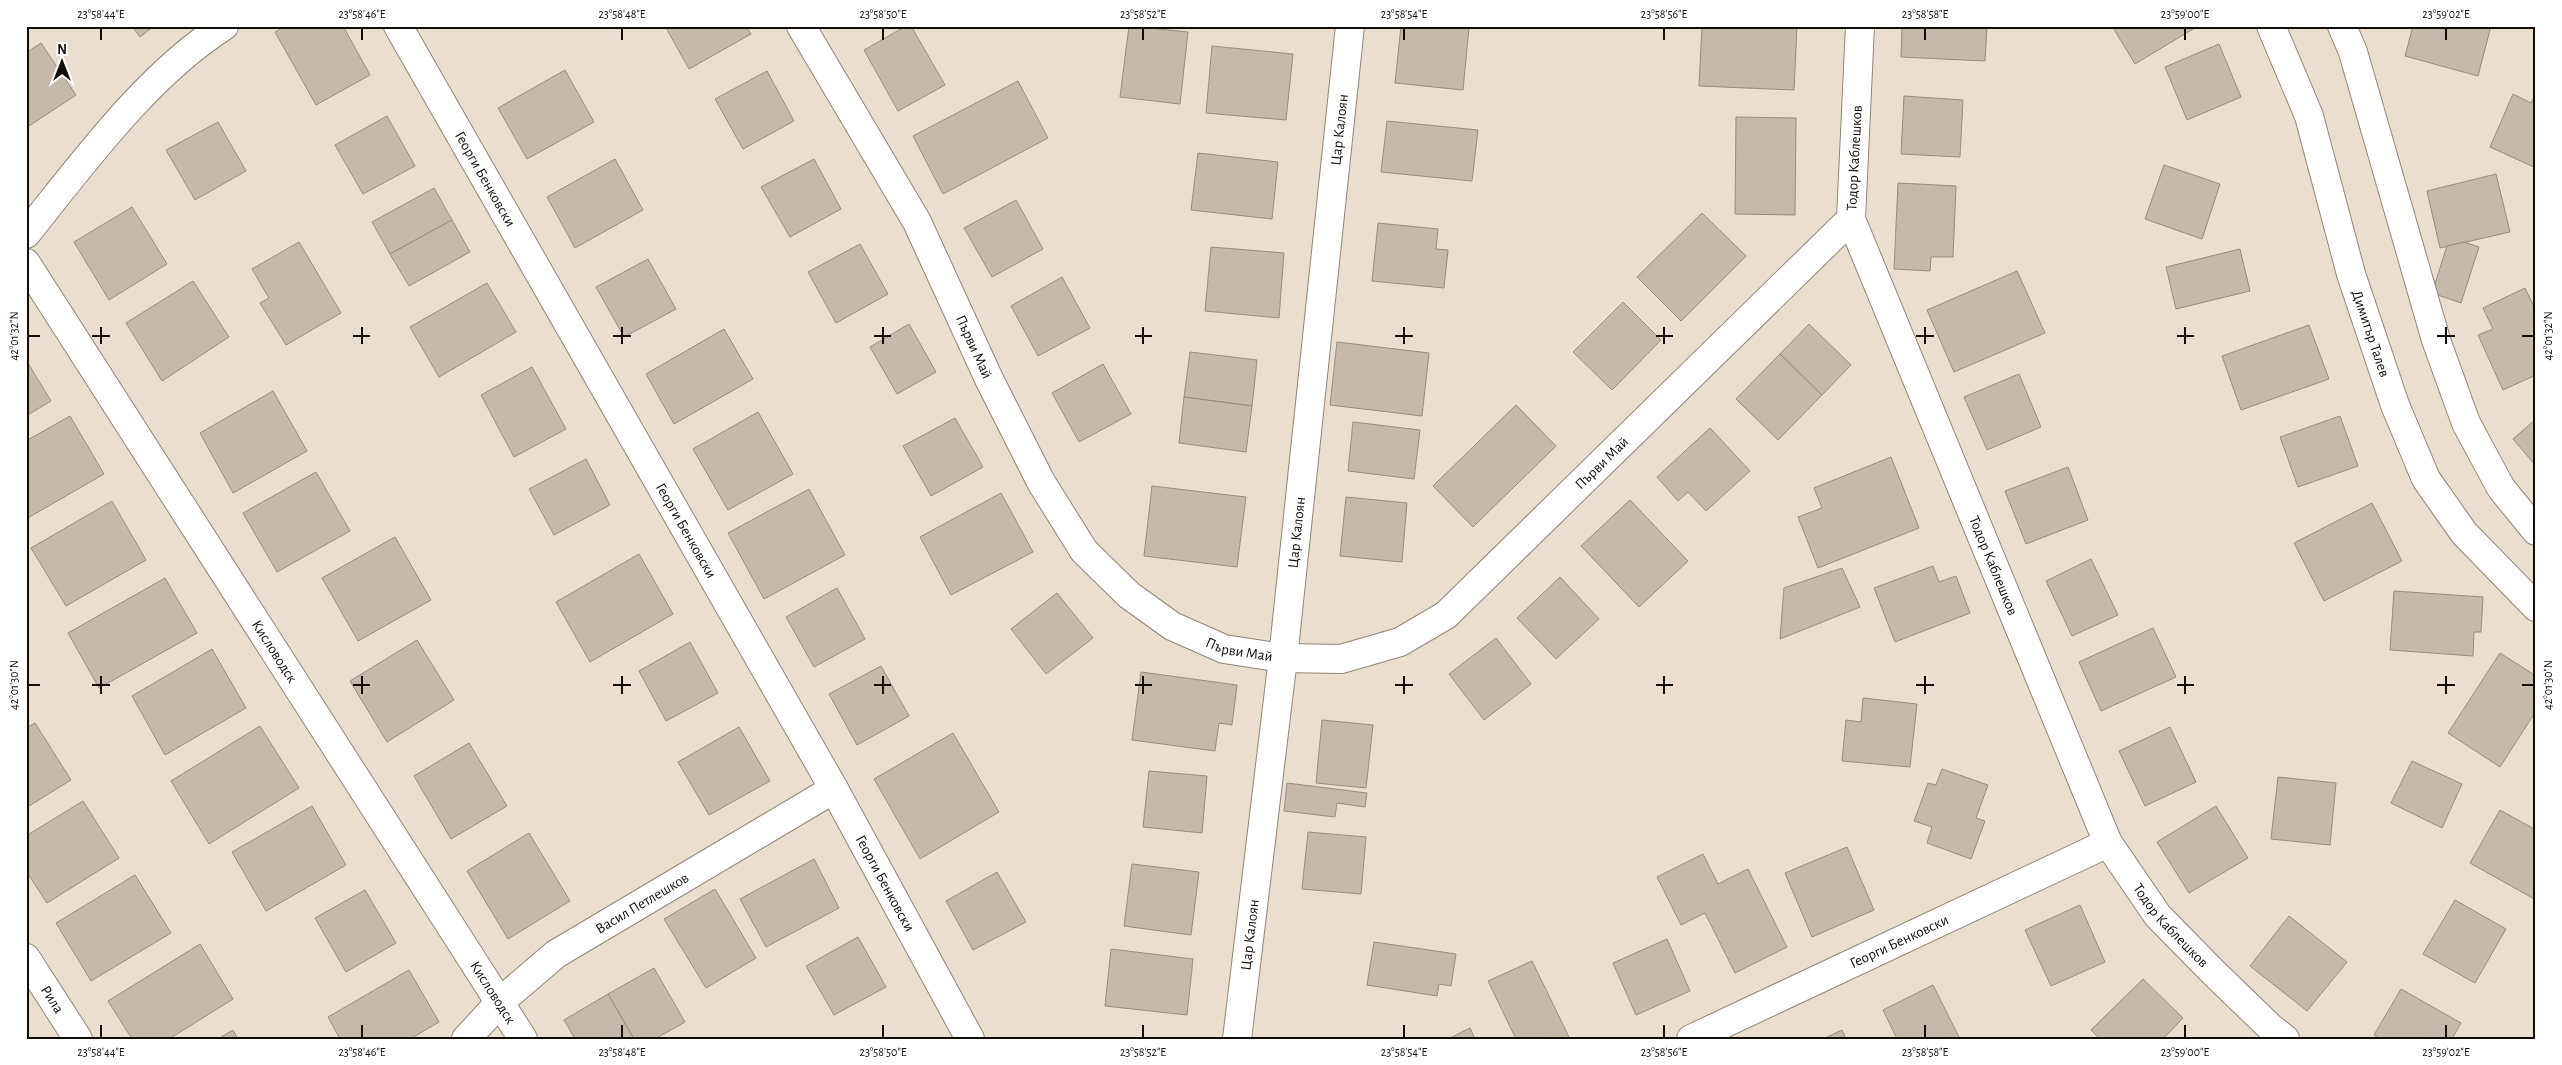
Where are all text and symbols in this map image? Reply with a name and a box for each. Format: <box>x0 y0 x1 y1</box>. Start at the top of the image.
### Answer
text: 23°58'44"E <box>77 8 125 20</box>
text: 23°58'46"E <box>338 8 386 20</box>
text: 23°58'48"E <box>598 8 646 20</box>
text: 23°58'50"E <box>859 8 907 20</box>
text: 23°58'52"E <box>1120 8 1166 20</box>
text: 23°58'54"E <box>1381 8 1427 20</box>
text: 23°58'56"E <box>1641 8 1687 20</box>
text: 23°58'58"E <box>1902 8 1948 20</box>
text: 23°59'00"E <box>2161 8 2209 20</box>
text: 23°59'02"E <box>2422 8 2470 20</box>
north arrow <box>38 38 88 88</box>
text: N <box>57 43 67 57</box>
street label: Цар Калоян <box>1328 93 1351 166</box>
street label: Тодор Каблешков <box>1844 105 1865 211</box>
street label: Георги Бенковски <box>452 129 518 229</box>
street label: Димитър Талев <box>2349 288 2392 379</box>
text: 42°01'32"N <box>8 311 20 361</box>
text: 42°01'32"N <box>2542 311 2554 361</box>
street label: Първи Май <box>953 313 995 381</box>
street label: Първи Май <box>1572 434 1632 492</box>
street label: Георги Бенковски <box>653 480 719 581</box>
street label: Цар Калоян <box>1286 496 1308 569</box>
street label: Тодор Каблешков <box>1966 514 2020 618</box>
street label: Кисловодск <box>249 617 300 686</box>
street label: Първи Май <box>1203 635 1274 664</box>
text: 42°01'30"N <box>8 660 20 710</box>
text: 42°01'30"N <box>2542 660 2554 710</box>
street label: Георги Бенковски <box>853 833 917 934</box>
street label: Васил Петлешков <box>593 870 691 937</box>
street label: Тодор Каблешков <box>2130 881 2211 970</box>
street label: Цар Калоян <box>1238 898 1262 971</box>
street label: Георги Бенковски <box>1848 912 1951 971</box>
street label: Кисловодск <box>467 958 518 1027</box>
street label: Рила <box>38 983 66 1016</box>
text: 23°58'44"E <box>77 1046 125 1058</box>
text: 23°58'46"E <box>338 1046 386 1058</box>
text: 23°58'48"E <box>598 1046 646 1058</box>
text: 23°58'50"E <box>859 1046 907 1058</box>
text: 23°58'52"E <box>1120 1046 1166 1058</box>
text: 23°58'54"E <box>1381 1046 1427 1058</box>
text: 23°58'56"E <box>1641 1046 1687 1058</box>
text: 23°58'58"E <box>1902 1046 1948 1058</box>
text: 23°59'00"E <box>2161 1046 2209 1058</box>
text: 23°59'02"E <box>2422 1046 2470 1058</box>

